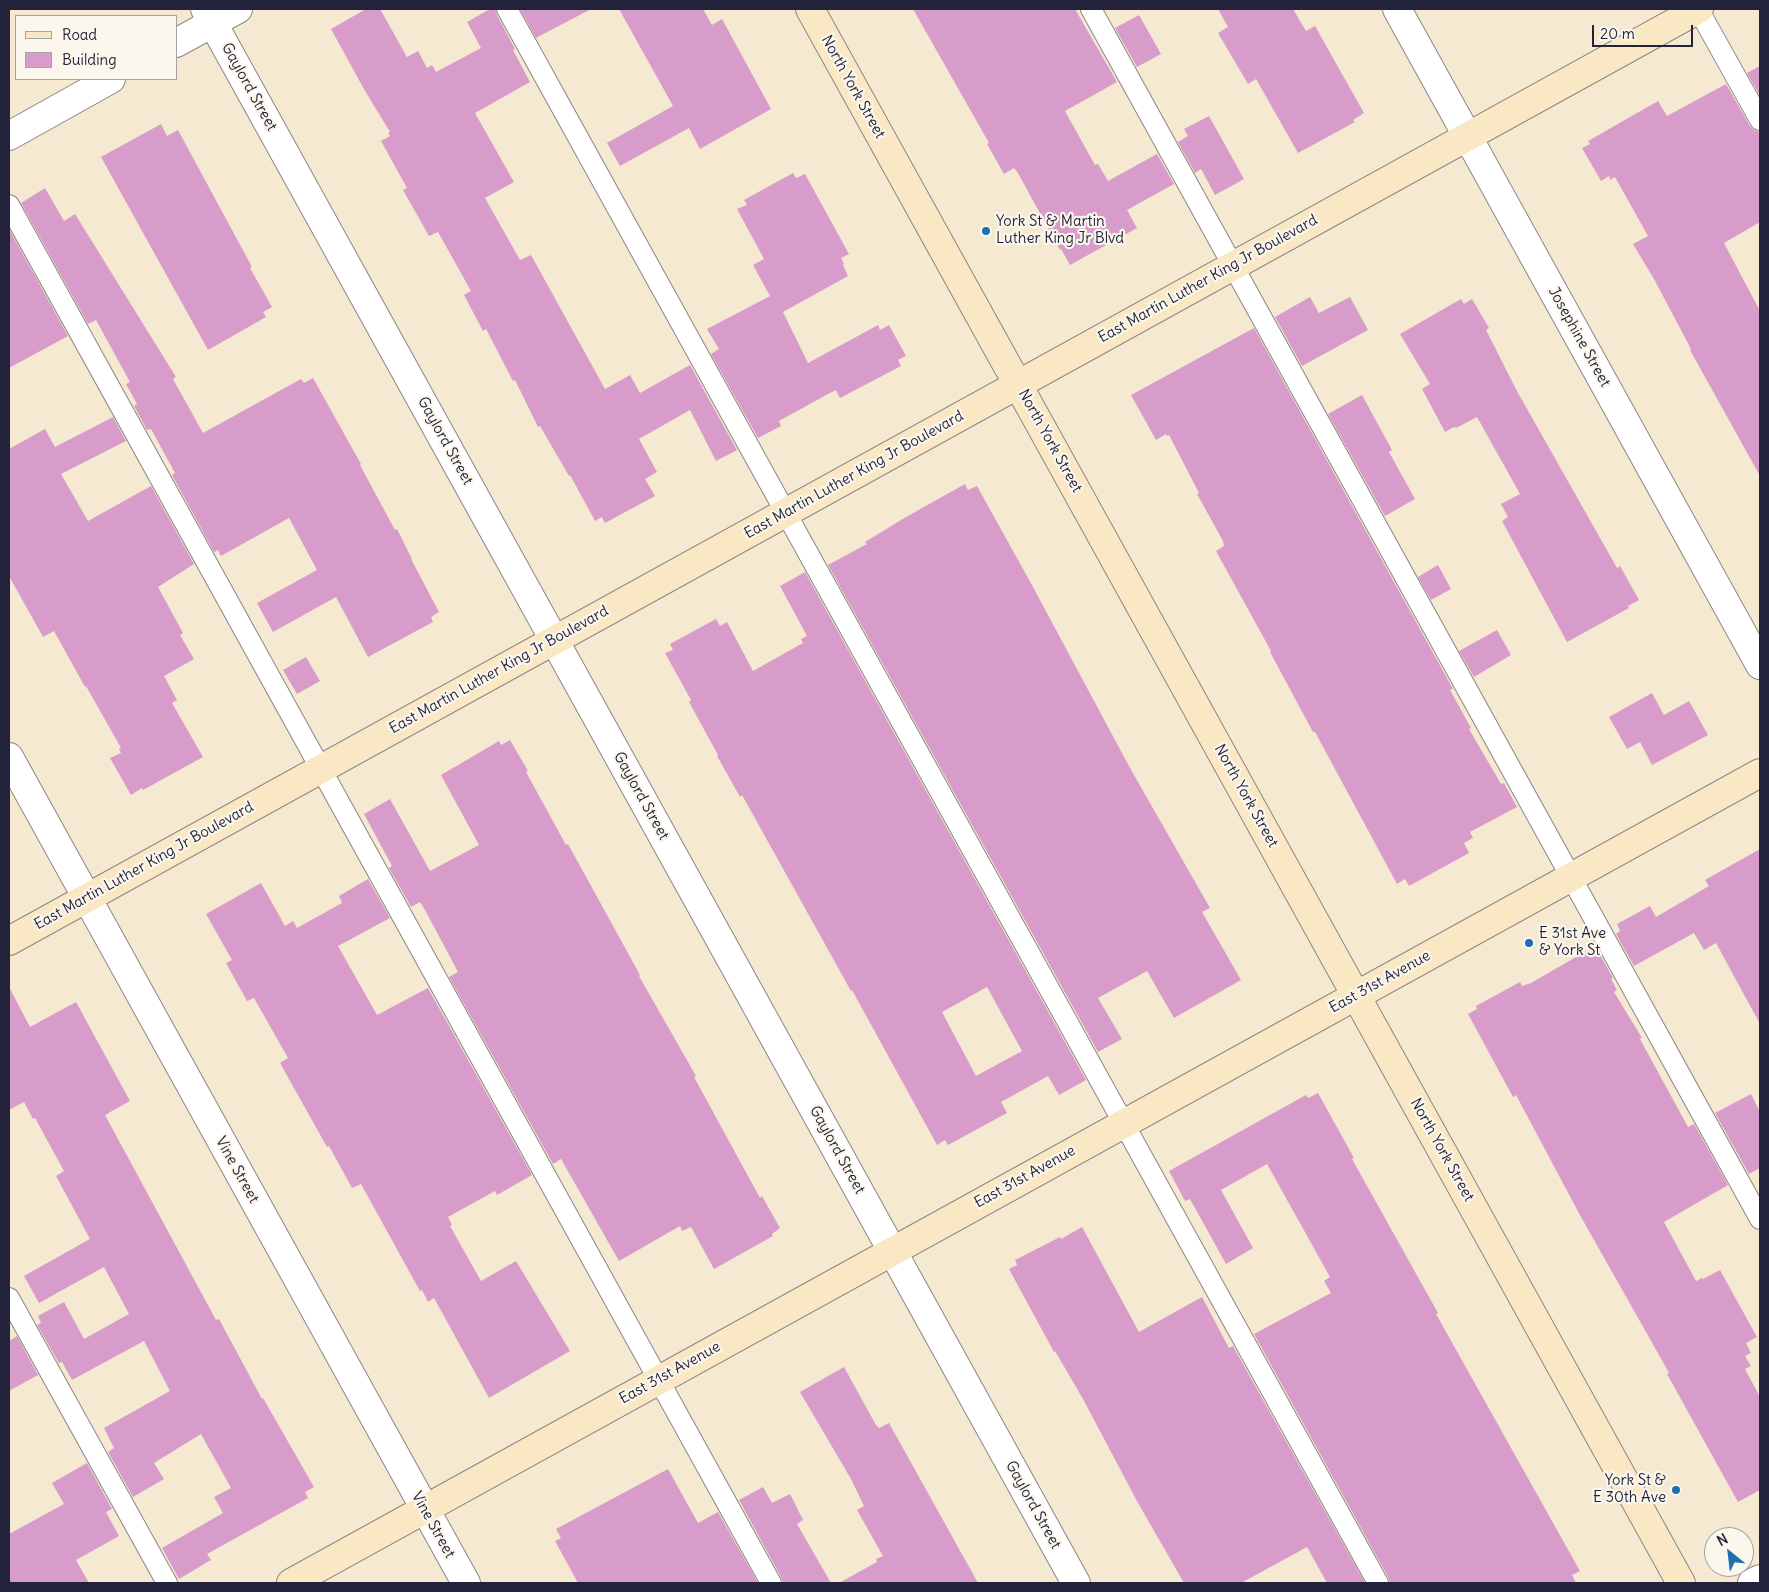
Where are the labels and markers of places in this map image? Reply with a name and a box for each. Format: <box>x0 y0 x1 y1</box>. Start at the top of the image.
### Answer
place label: York St & Martin Luther King Jr Blvd <box>996 213 1124 248</box>
marker: York St & Martin Luther King Jr Blvd <box>980 225 992 237</box>
place label: E 31st Ave & York St <box>1539 925 1606 960</box>
marker: E 31st Ave & York St <box>1523 937 1535 949</box>
place label: York St & E 30th Ave <box>1593 1472 1666 1507</box>
marker: York St & E 30th Ave <box>1670 1484 1682 1496</box>

